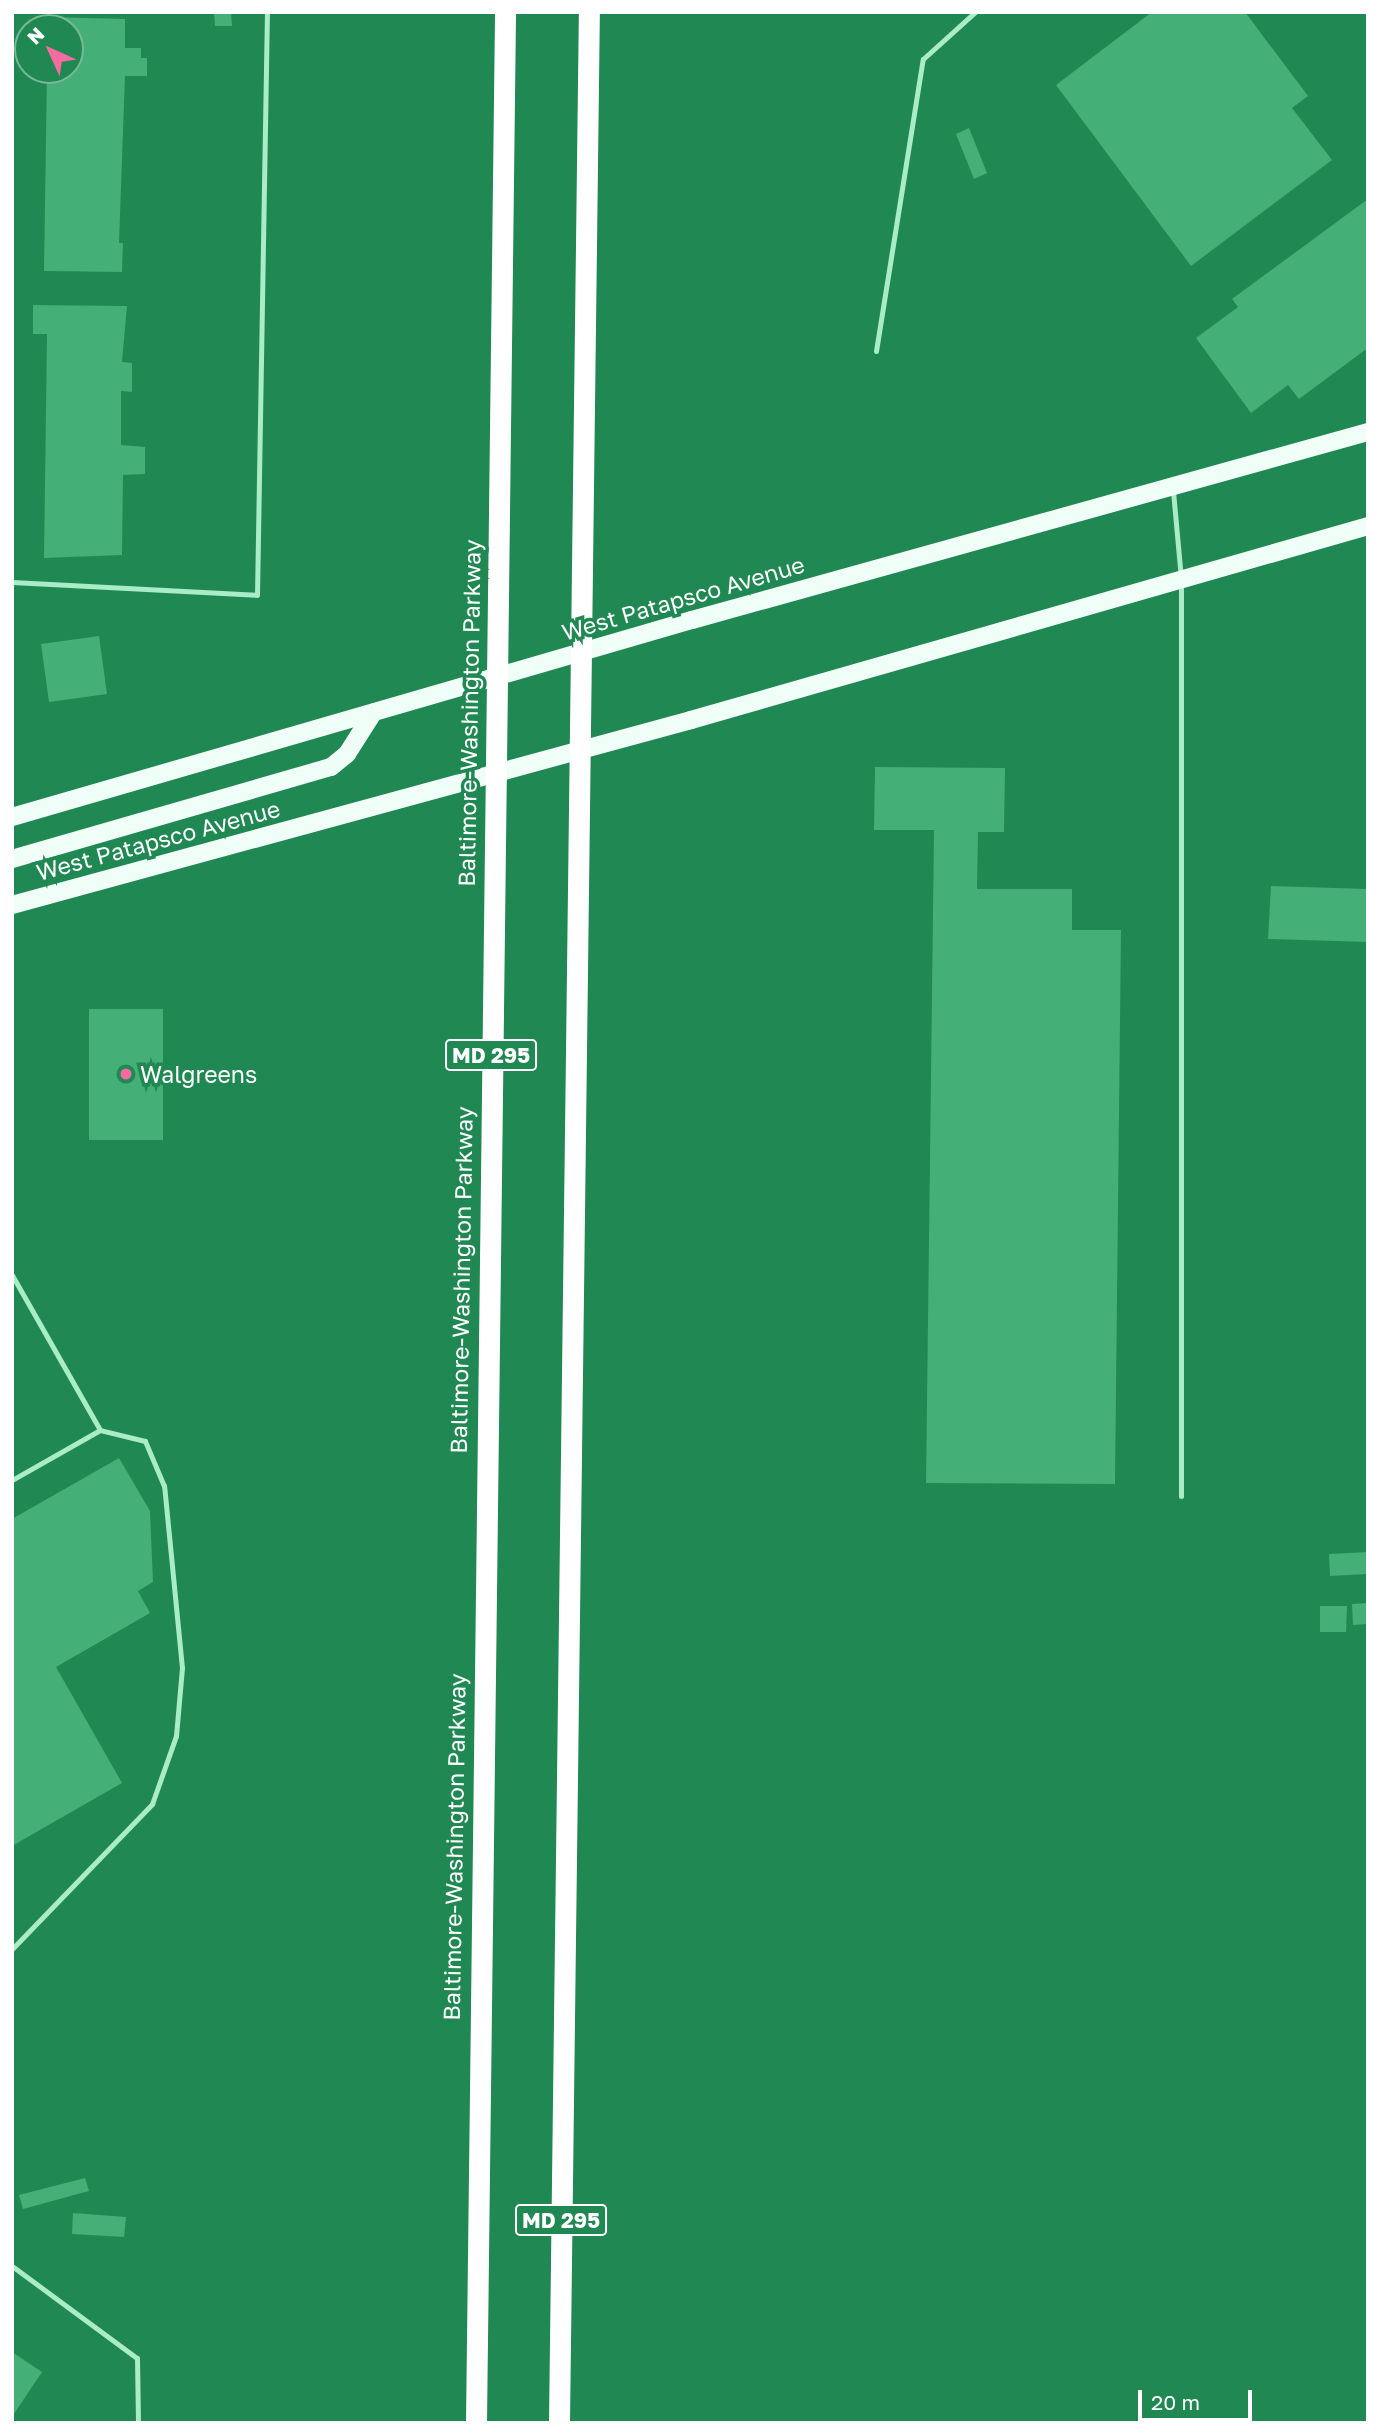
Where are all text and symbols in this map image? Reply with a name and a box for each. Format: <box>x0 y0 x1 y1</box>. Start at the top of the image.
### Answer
north arrow <box>14 14 84 84</box>
text: N <box>22 22 48 48</box>
street label: Baltimore-Washington Parkway <box>452 539 486 887</box>
street label: West Patapsco Avenue <box>559 550 807 646</box>
street label: West Patapsco Avenue <box>33 794 283 886</box>
road number: MD 295 <box>444 1038 538 1072</box>
place label: Walgreens <box>140 1060 257 1088</box>
marker: Walgreens <box>118 1066 134 1082</box>
street label: Baltimore-Washington Parkway <box>444 1106 478 1454</box>
street label: Baltimore-Washington Parkway <box>437 1673 471 2021</box>
road number: MD 295 <box>514 2202 608 2238</box>
scale bar <box>1142 2376 1256 2420</box>
text: 20 m <box>1151 2389 1200 2415</box>

